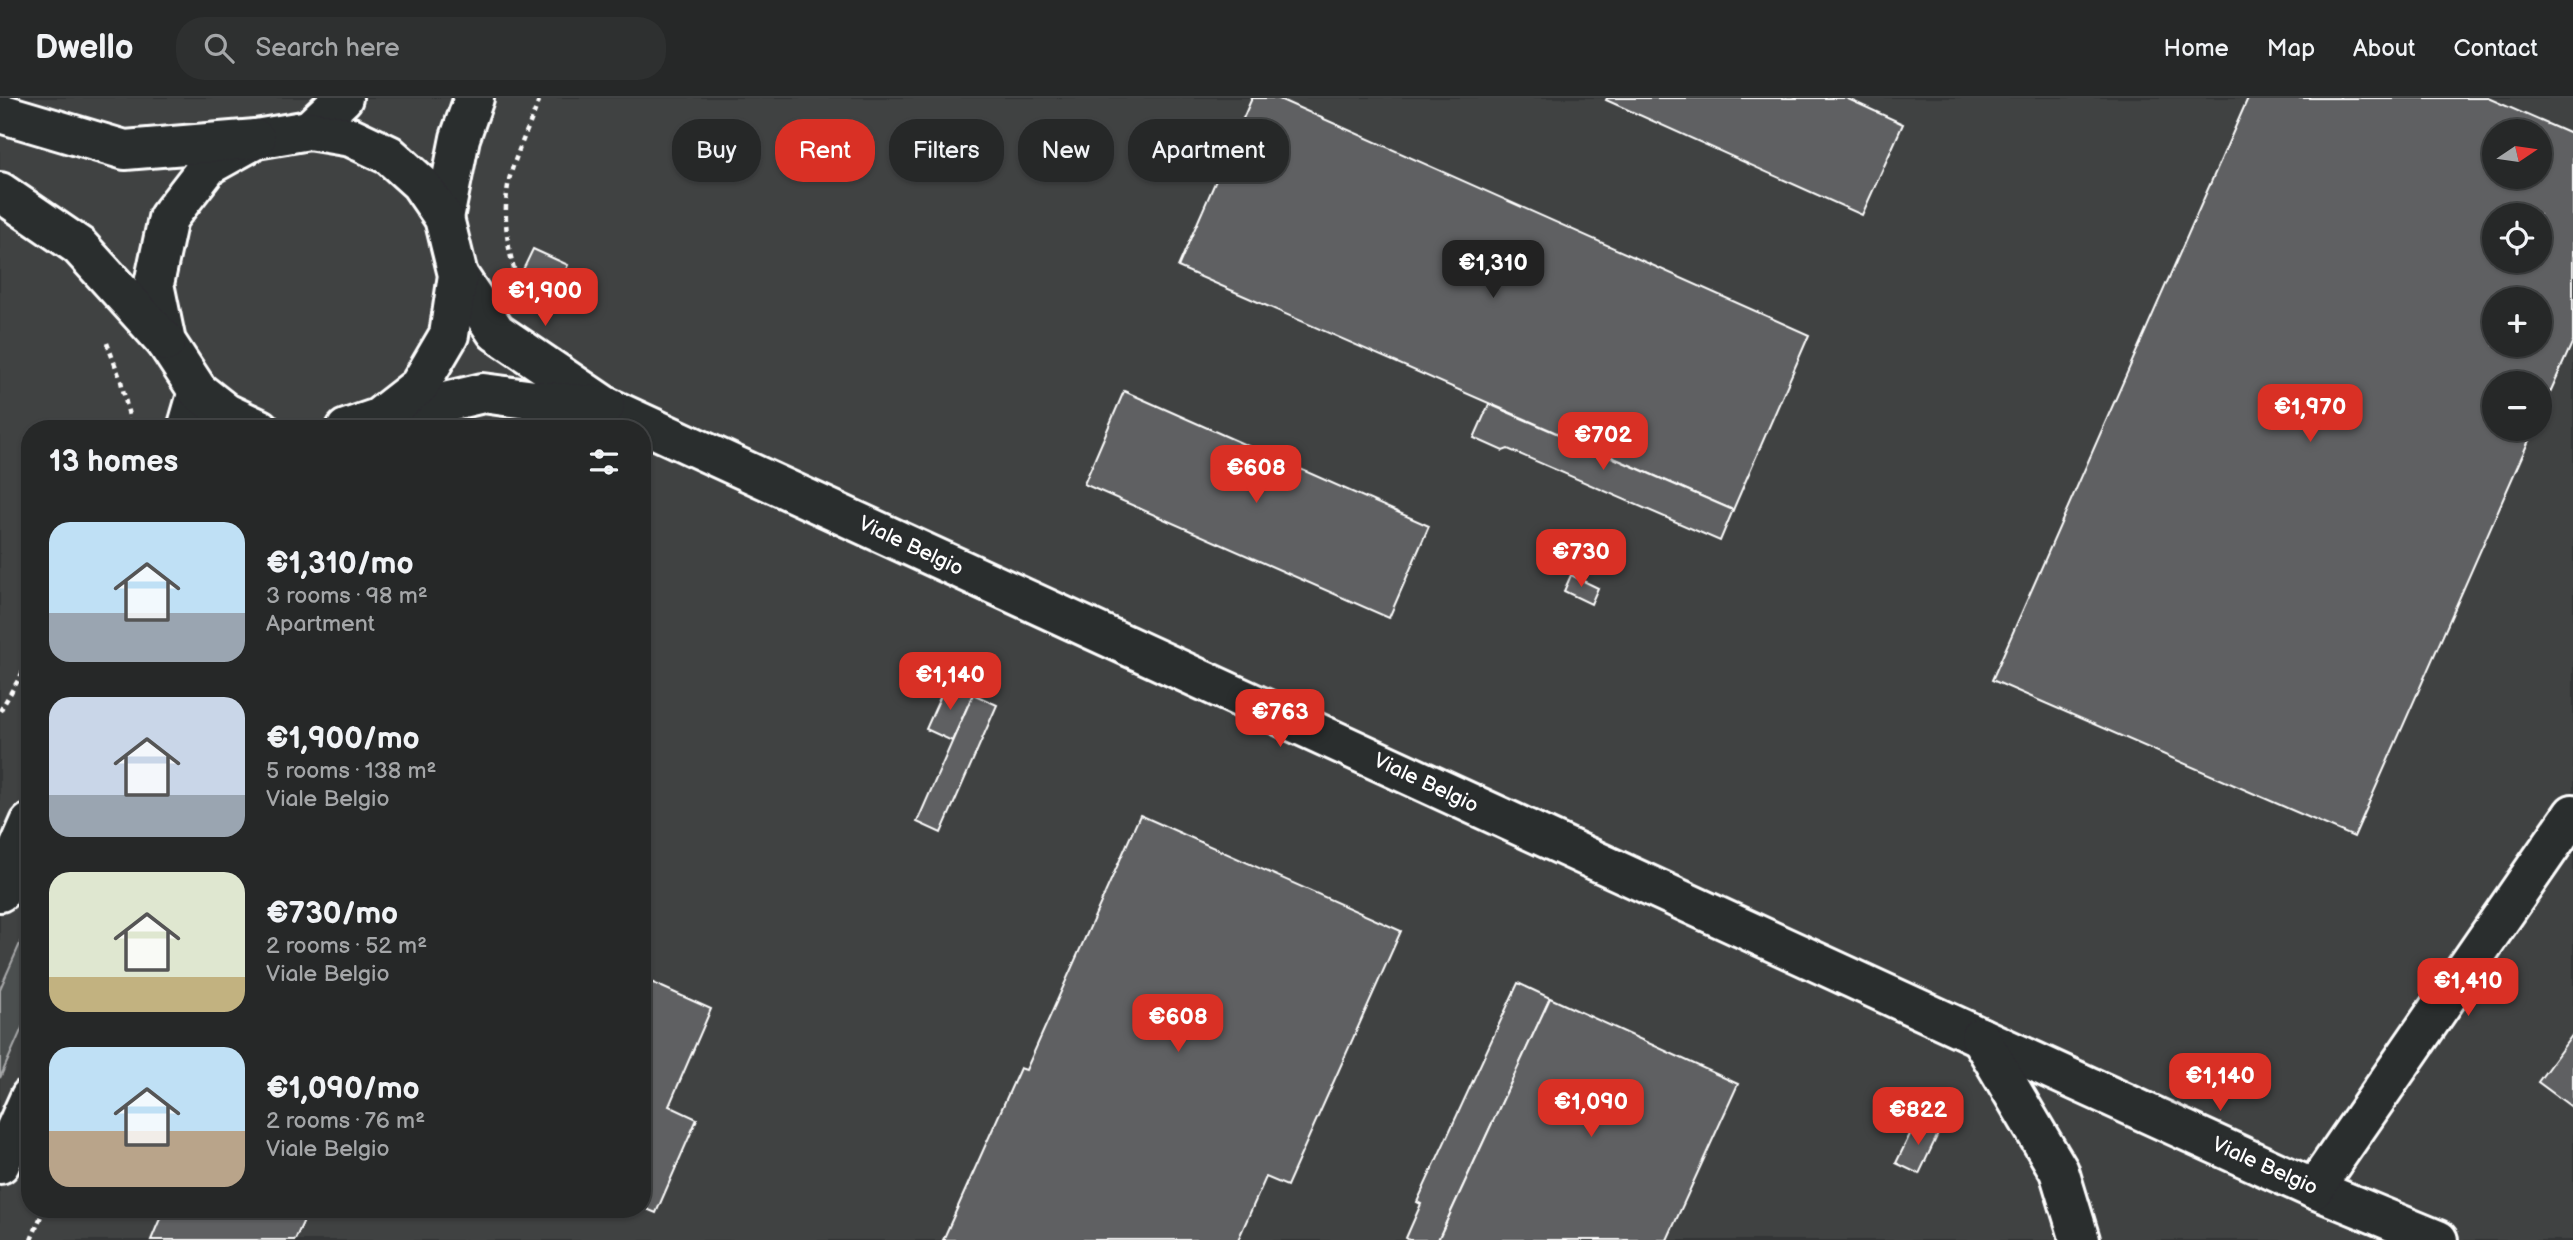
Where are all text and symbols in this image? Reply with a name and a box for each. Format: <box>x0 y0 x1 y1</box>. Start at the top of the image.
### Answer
search box <box>176 17 666 80</box>
text: Dwello <box>35 28 134 68</box>
icon: search <box>200 29 238 67</box>
text: Search here <box>256 33 400 64</box>
text: Home <box>2164 34 2229 63</box>
text: Map <box>2267 34 2315 63</box>
text: About <box>2353 34 2415 63</box>
text: Contact <box>2453 34 2538 63</box>
chip: Buy <box>672 119 761 182</box>
chip: Rent <box>775 119 875 182</box>
chip: Filters <box>889 119 1004 182</box>
chip: New <box>1018 119 1114 182</box>
chip: Apartment <box>1128 119 1289 182</box>
north arrow <box>2482 119 2552 189</box>
map controls <box>2482 119 2552 441</box>
button: locate <box>2482 203 2552 273</box>
pin: €1,310 <box>1436 240 1550 300</box>
text: €1,310 <box>1458 249 1528 277</box>
pin: €1,900 <box>488 268 602 328</box>
text: €1,900 <box>508 277 582 305</box>
button: + <box>2482 287 2552 357</box>
button: − <box>2482 371 2552 441</box>
pin: €1,970 <box>2253 384 2367 444</box>
text: €1,970 <box>2274 393 2346 421</box>
pin: €702 <box>1562 412 1644 472</box>
text: €702 <box>1574 421 1632 449</box>
icon: filters <box>585 443 623 481</box>
text: 13 homes <box>49 444 178 480</box>
pin: €608 <box>1215 446 1297 505</box>
text: €608 <box>1226 454 1286 482</box>
street label: Viale Belgio <box>855 511 967 581</box>
pin: €730 <box>1540 530 1622 589</box>
text: €730 <box>1552 538 1610 566</box>
text: €1,310/mo <box>266 546 413 582</box>
icon: home <box>105 550 189 634</box>
text: 3 rooms · 98 m² <box>266 582 428 610</box>
text: Apartment <box>266 610 375 638</box>
pin: €1,140 <box>893 652 1007 712</box>
text: €1,140 <box>915 661 985 689</box>
pin: €763 <box>1239 690 1321 749</box>
text: €763 <box>1251 698 1309 726</box>
text: €1,900/mo <box>266 721 420 757</box>
icon: home <box>105 725 189 809</box>
street label: Viale Belgio <box>1370 748 1482 818</box>
text: 5 rooms · 138 m² <box>266 757 436 785</box>
text: Viale Belgio <box>266 785 390 813</box>
text: €730/mo <box>266 896 398 932</box>
icon: home <box>105 900 189 984</box>
text: 2 rooms · 52 m² <box>266 932 427 960</box>
pin: €1,410 <box>2411 958 2525 1018</box>
text: Viale Belgio <box>266 960 390 988</box>
text: €1,410 <box>2433 967 2503 995</box>
pin: €608 <box>1137 995 1219 1054</box>
text: €608 <box>1148 1003 1208 1031</box>
pin: €1,140 <box>2163 1054 2277 1113</box>
text: €1,140 <box>2185 1062 2255 1090</box>
text: €1,090/mo <box>266 1071 420 1107</box>
icon: home <box>105 1075 189 1159</box>
pin: €1,090 <box>1534 1080 1648 1139</box>
text: €1,090 <box>1554 1088 1628 1116</box>
pin: €822 <box>1877 1088 1959 1147</box>
text: €822 <box>1889 1096 1947 1124</box>
text: 2 rooms · 76 m² <box>266 1107 425 1135</box>
street label: Viale Belgio <box>2208 1132 2322 1200</box>
text: Viale Belgio <box>266 1135 390 1163</box>

